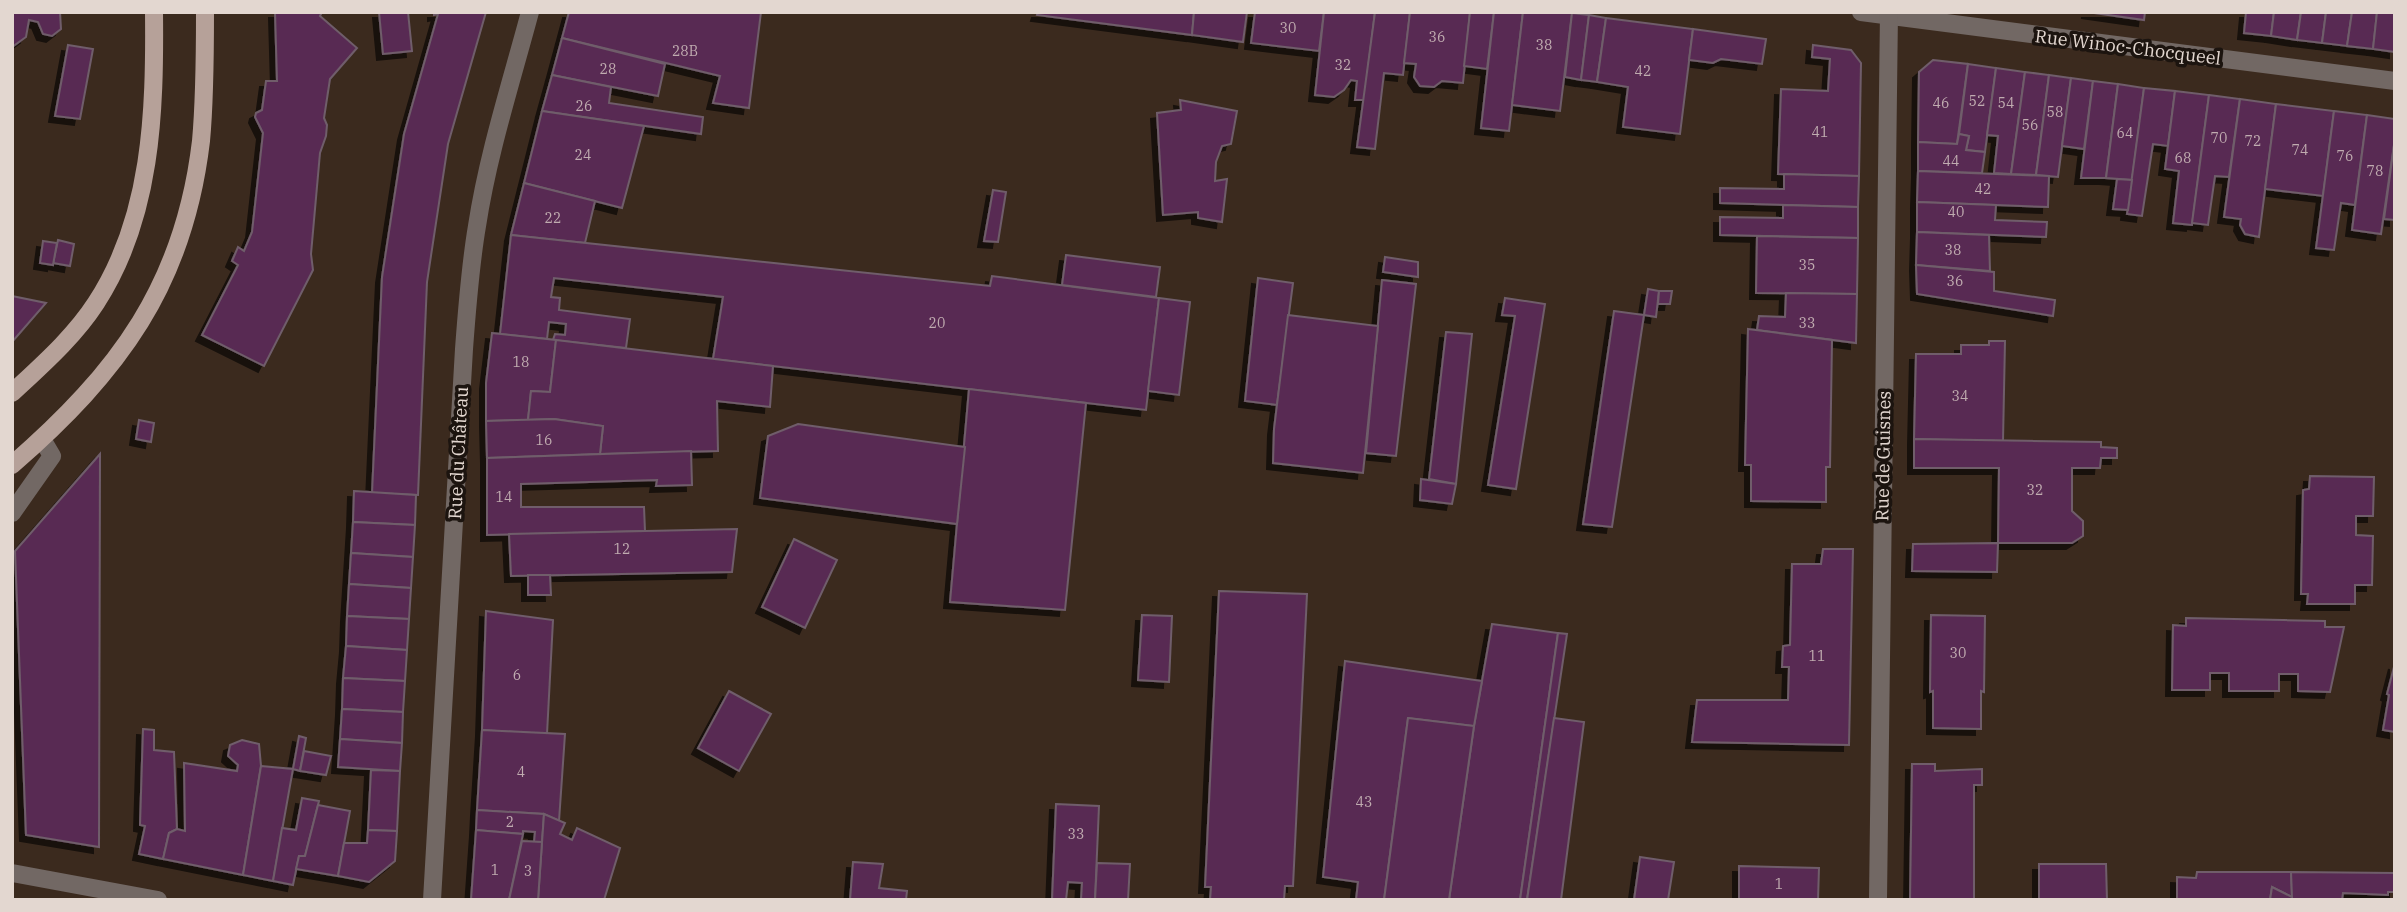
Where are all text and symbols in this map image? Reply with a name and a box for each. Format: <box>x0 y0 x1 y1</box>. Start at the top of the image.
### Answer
house number: 30 <box>1280 19 1296 37</box>
street label: Rue Winoc-Chocqueel <box>2034 24 2222 70</box>
house number: 36 <box>1429 28 1445 46</box>
house number: 38 <box>1536 36 1552 54</box>
house number: 28B <box>672 42 698 60</box>
house number: 32 <box>1335 56 1351 74</box>
house number: 28 <box>600 60 616 78</box>
house number: 42 <box>1635 62 1651 80</box>
house number: 52 <box>1969 92 1985 110</box>
house number: 46 <box>1933 94 1949 112</box>
house number: 54 <box>1998 94 2014 112</box>
house number: 26 <box>576 97 592 115</box>
house number: 58 <box>2047 103 2063 121</box>
house number: 56 <box>2022 116 2038 134</box>
house number: 41 <box>1812 123 1828 141</box>
house number: 64 <box>2117 124 2133 142</box>
house number: 70 <box>2211 129 2227 147</box>
house number: 72 <box>2245 132 2261 150</box>
house number: 74 <box>2292 141 2308 159</box>
house number: 24 <box>575 146 591 164</box>
house number: 76 <box>2337 147 2353 165</box>
house number: 68 <box>2175 149 2191 167</box>
house number: 44 <box>1943 152 1959 170</box>
house number: 78 <box>2367 162 2383 180</box>
house number: 42 <box>1975 180 1991 198</box>
house number: 40 <box>1948 203 1964 221</box>
house number: 22 <box>545 209 561 227</box>
house number: 38 <box>1945 241 1961 259</box>
house number: 35 <box>1799 256 1815 274</box>
house number: 36 <box>1947 272 1963 290</box>
house number: 20 <box>929 314 945 332</box>
house number: 33 <box>1799 314 1815 332</box>
house number: 18 <box>513 353 529 371</box>
street label: Rue du Château <box>443 386 473 520</box>
house number: 34 <box>1952 387 1968 405</box>
street label: Rue de Guisnes <box>1870 391 1896 521</box>
house number: 16 <box>536 431 552 449</box>
house number: 32 <box>2027 481 2043 499</box>
house number: 14 <box>496 488 512 506</box>
house number: 12 <box>614 540 630 558</box>
house number: 30 <box>1950 644 1966 662</box>
house number: 11 <box>1809 647 1825 665</box>
house number: 6 <box>513 666 521 684</box>
house number: 4 <box>517 763 525 781</box>
house number: 43 <box>1356 793 1372 811</box>
house number: 2 <box>506 813 514 831</box>
house number: 33 <box>1068 825 1084 843</box>
house number: 1 <box>491 861 499 879</box>
house number: 3 <box>524 862 532 880</box>
house number: 1 <box>1775 875 1783 893</box>

